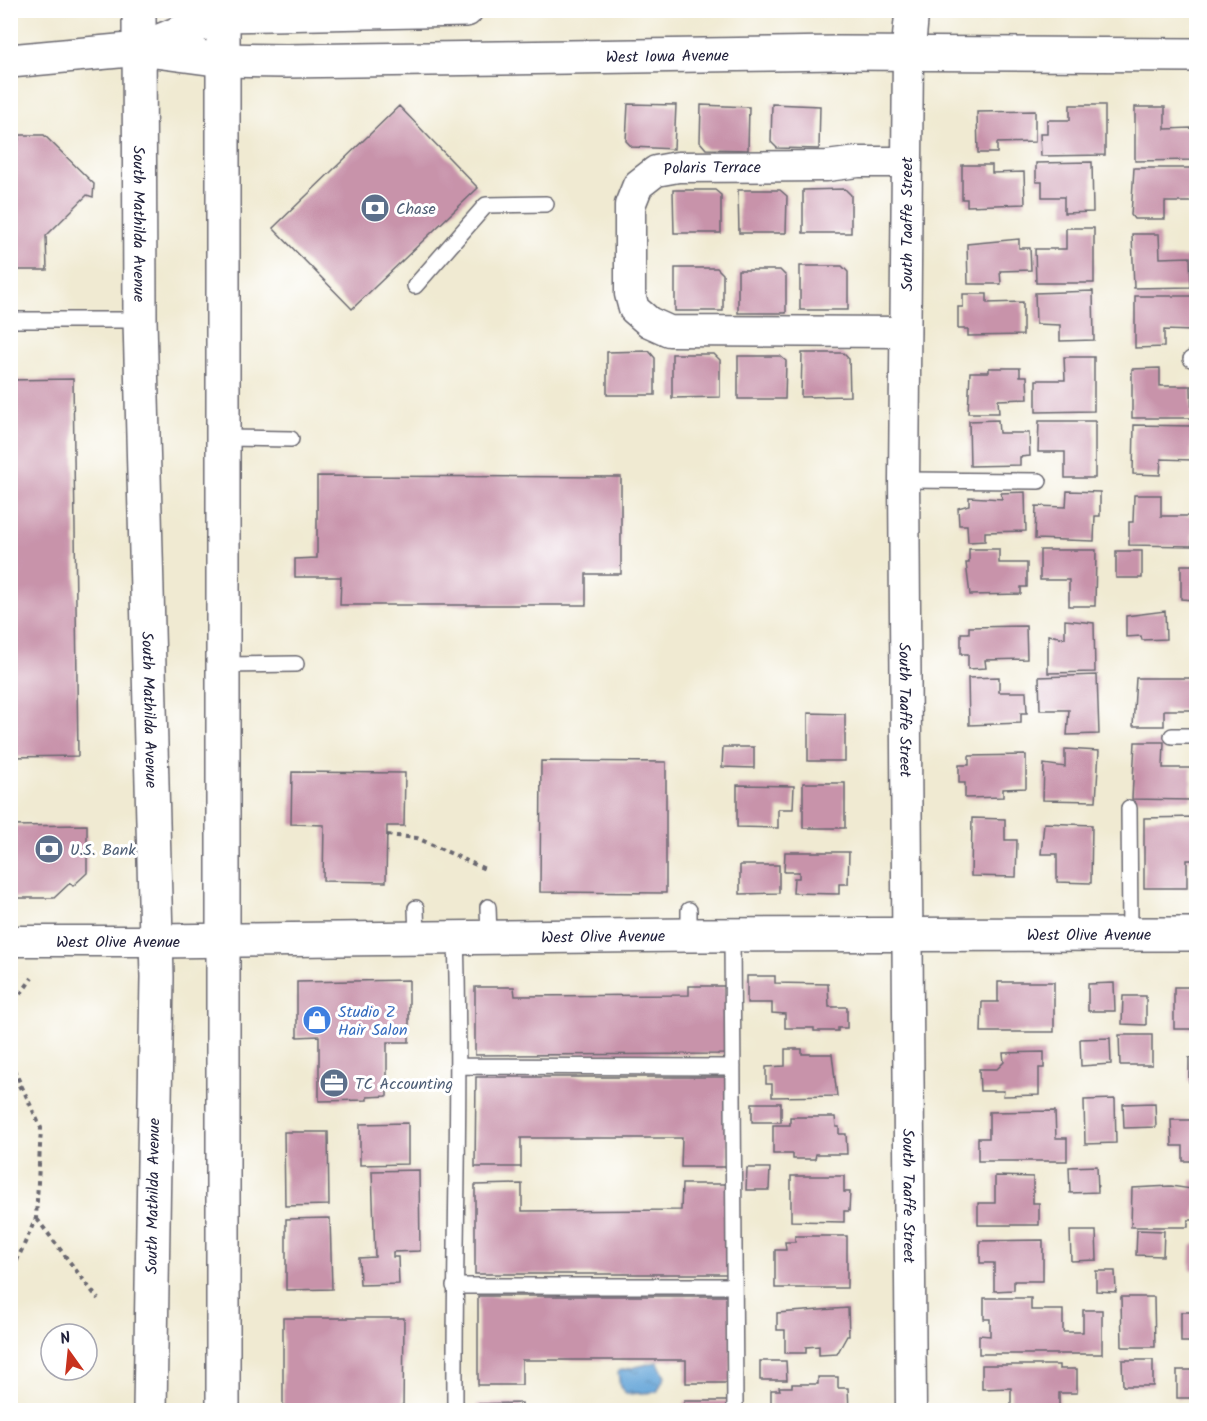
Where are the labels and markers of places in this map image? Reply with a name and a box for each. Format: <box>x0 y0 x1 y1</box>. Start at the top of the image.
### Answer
bank icon: Chase <box>359 192 391 224</box>
place label: Chase <box>396 197 436 222</box>
bank icon: U.S. Bank <box>33 833 65 865</box>
place label: U.S. Bank <box>70 838 136 863</box>
place label: Studio Z Hair Salon <box>338 1000 407 1043</box>
shop icon: Studio Z Hair Salon <box>301 1004 333 1036</box>
office icon: TC Accounting <box>318 1067 350 1099</box>
place label: TC Accounting <box>355 1072 453 1097</box>

